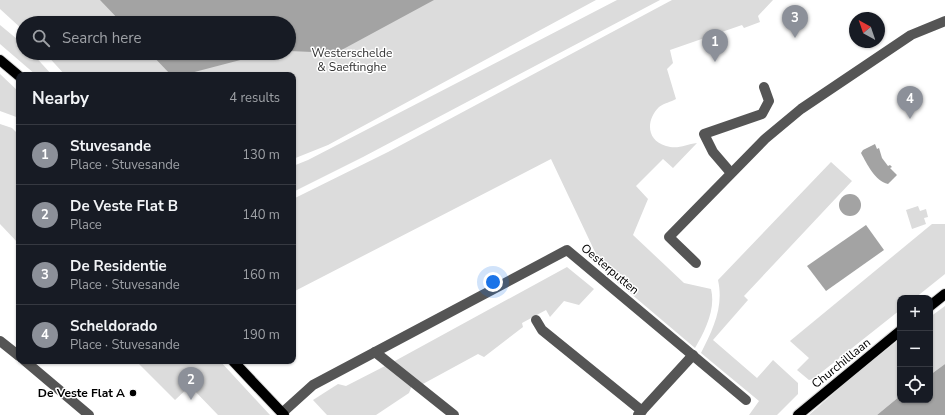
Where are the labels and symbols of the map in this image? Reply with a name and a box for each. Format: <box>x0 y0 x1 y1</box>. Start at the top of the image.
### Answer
pin: 3 <box>782 5 808 38</box>
north arrow <box>849 12 885 48</box>
pin: 1 <box>702 29 728 62</box>
park label: Westerschelde & Saeftinghe <box>312 45 392 75</box>
pin: 4 <box>897 86 923 119</box>
street label: Oesterputten <box>578 240 642 298</box>
your location <box>483 272 503 292</box>
street label: Churchilllaan <box>808 334 874 392</box>
pin: 2 <box>178 367 204 400</box>
place label: De Veste Flat A <box>38 385 125 401</box>
marker: De Veste Flat A <box>128 388 138 398</box>

